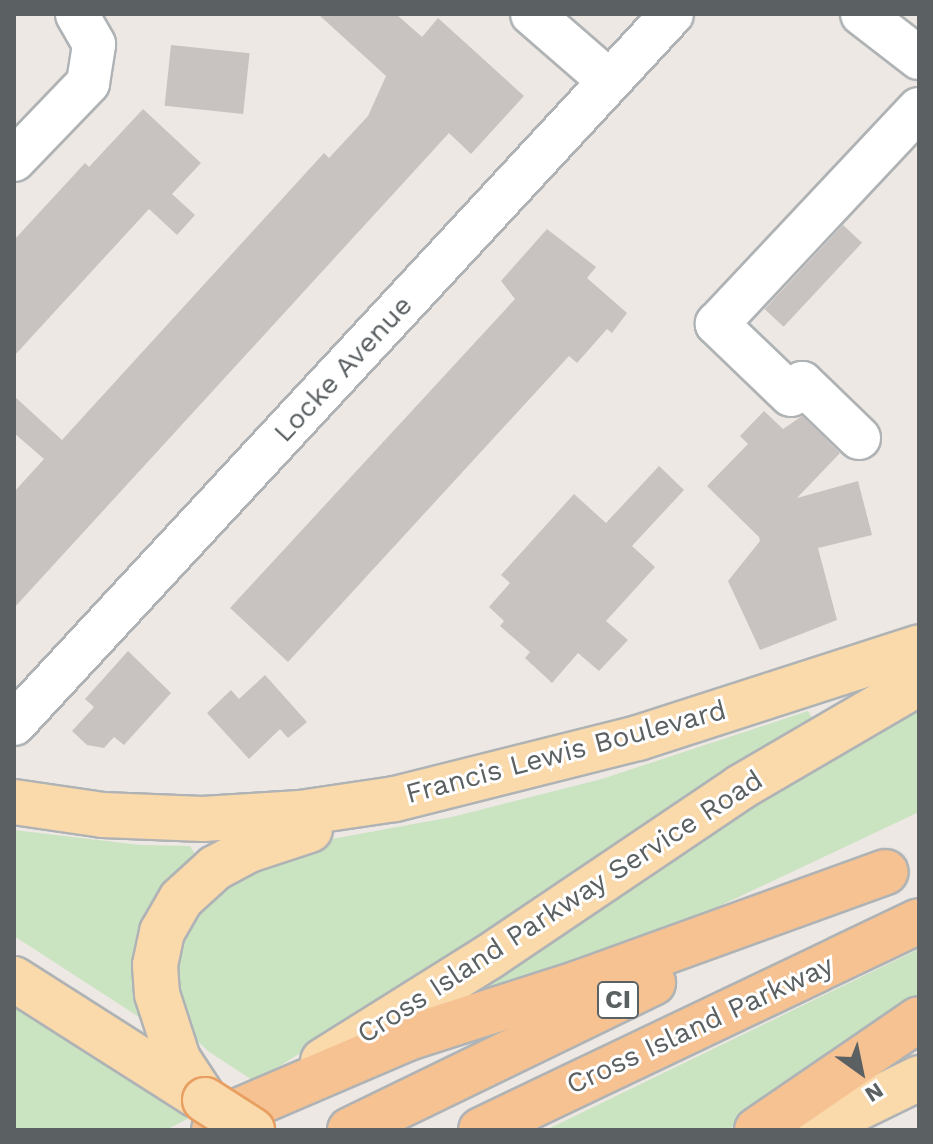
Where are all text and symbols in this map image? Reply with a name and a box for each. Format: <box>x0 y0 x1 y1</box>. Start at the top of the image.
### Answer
street label: Locke Avenue <box>266 288 420 450</box>
street label: Francis Lewis Boulevard <box>402 693 730 811</box>
street label: Cross Island Parkway Service Road <box>351 763 769 1051</box>
street label: Cross Island Parkway <box>561 948 839 1102</box>
road number: CI <box>596 978 640 1022</box>
north arrow <box>821 1032 901 1112</box>
text: N <box>861 1078 888 1107</box>

